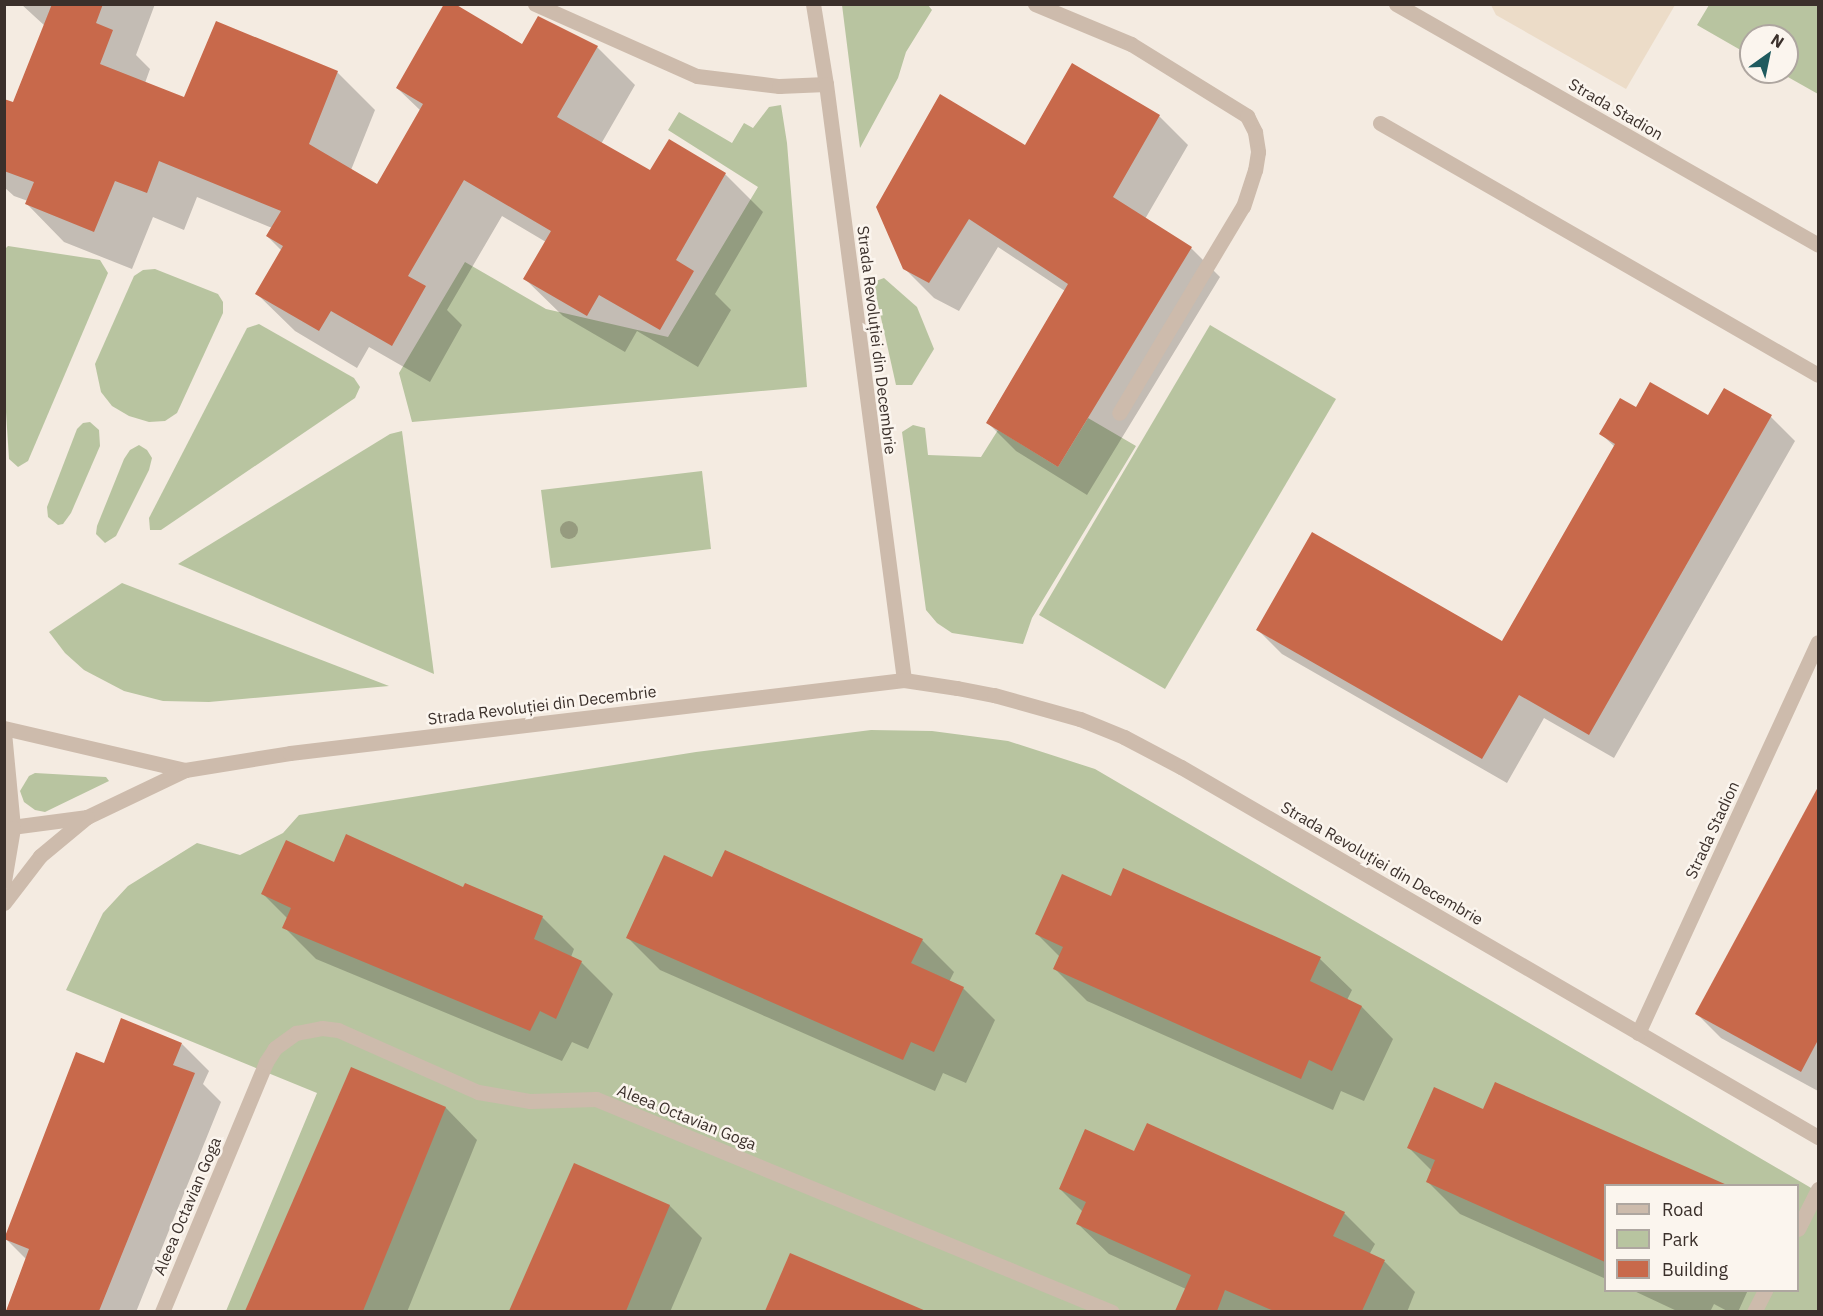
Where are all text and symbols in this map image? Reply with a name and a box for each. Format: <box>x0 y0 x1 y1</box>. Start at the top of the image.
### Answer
north arrow <box>1739 24 1799 84</box>
text: N <box>1767 29 1788 52</box>
street label: Strada Stadion <box>1565 74 1667 144</box>
street label: Strada Revoluției din Decembrie <box>853 225 901 455</box>
street label: Strada Revoluției din Decembrie <box>427 681 657 729</box>
street label: Strada Stadion <box>1681 778 1743 882</box>
street label: Strada Revoluției din Decembrie <box>1278 797 1486 929</box>
street label: Aleea Octavian Goga <box>615 1080 759 1154</box>
street label: Aleea Octavian Goga <box>149 1134 225 1278</box>
legend <box>1604 1184 1799 1292</box>
text: Road <box>1662 1198 1703 1221</box>
text: Park <box>1662 1228 1698 1251</box>
text: Building <box>1662 1258 1728 1281</box>

